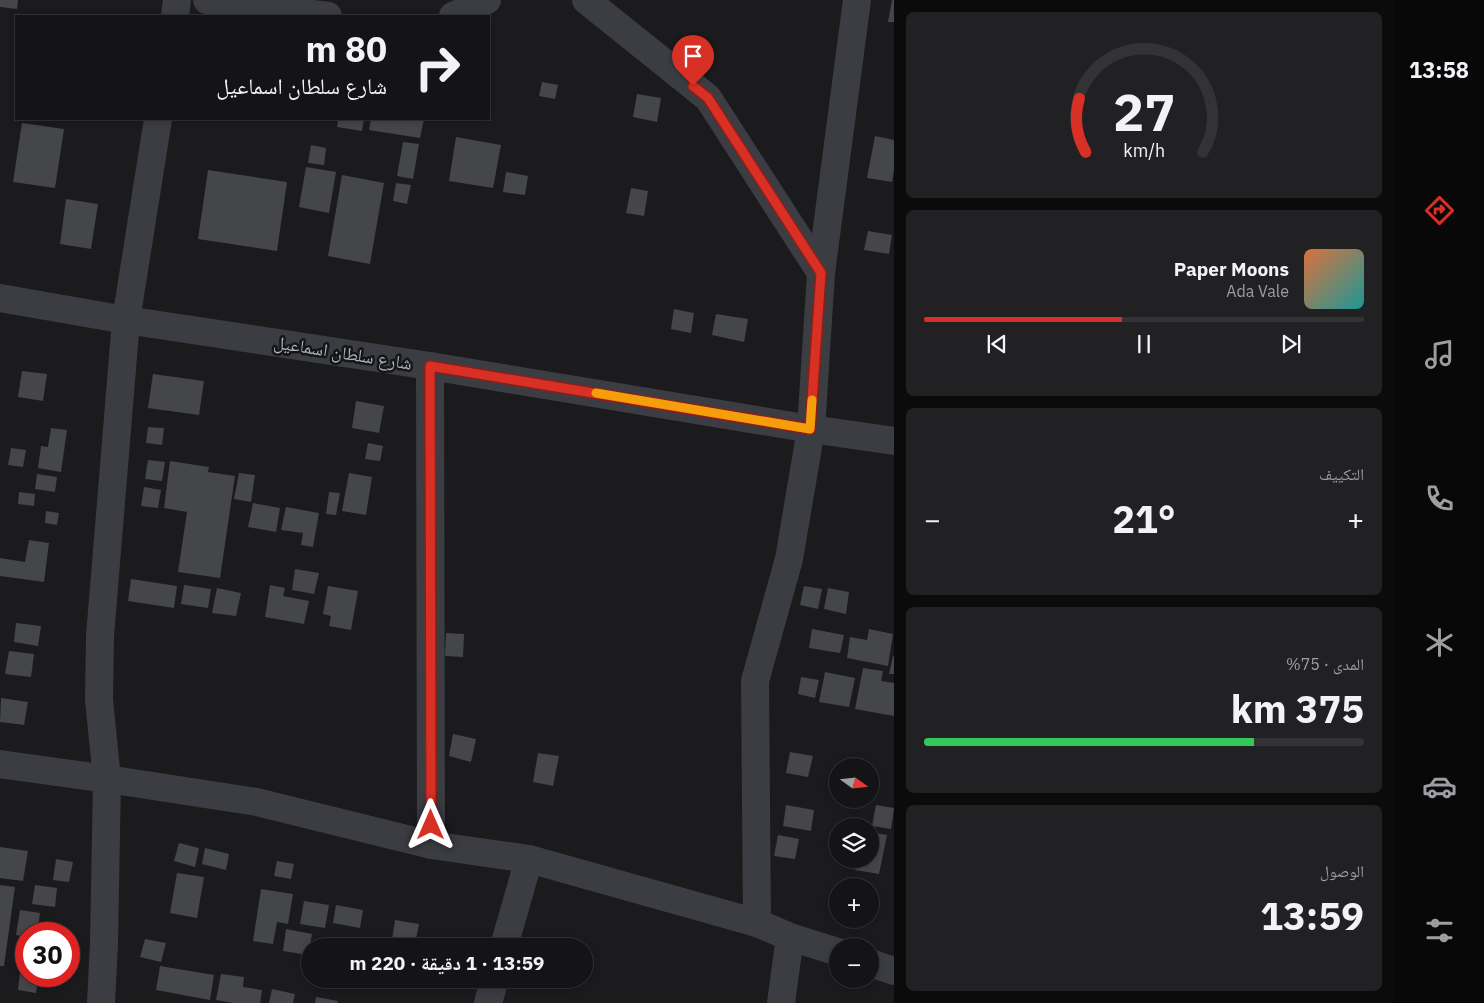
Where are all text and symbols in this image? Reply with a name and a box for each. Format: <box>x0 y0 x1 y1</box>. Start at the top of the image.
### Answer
text: 80 m <box>305 26 387 72</box>
icon: right <box>405 35 470 100</box>
pin <box>672 35 714 86</box>
icon: arrive <box>679 42 707 70</box>
text: 13:58 <box>1409 55 1469 84</box>
text: شارع سلطان اسماعيل <box>216 71 387 100</box>
text: 27 <box>1113 78 1175 145</box>
text: km/h <box>1123 139 1165 162</box>
icon: directions <box>1422 193 1457 228</box>
text: Paper Moons <box>1174 257 1289 281</box>
text: Ada Vale <box>1226 281 1289 301</box>
street label: شارع سلطان اسماعيل <box>272 330 414 375</box>
icon: previous <box>983 330 1011 358</box>
icon: pause <box>1130 330 1158 358</box>
icon: next <box>1277 330 1305 358</box>
icon: music <box>1422 337 1457 372</box>
text: التكييف <box>1319 464 1364 484</box>
icon: phone <box>1422 481 1457 516</box>
text: 21° <box>1112 494 1176 543</box>
text: − <box>924 501 941 538</box>
text: + <box>1347 501 1364 538</box>
icon: climate <box>1422 625 1457 660</box>
text: المدى · 75% <box>1286 654 1364 674</box>
text: 375 km <box>1231 684 1364 733</box>
north arrow <box>829 758 879 808</box>
map controls <box>829 758 879 988</box>
icon: car <box>1422 769 1457 804</box>
position arrow <box>404 798 456 850</box>
button: layers <box>829 818 879 868</box>
text: الوصول <box>1320 861 1364 881</box>
button: + <box>829 878 879 928</box>
text: 13:59 <box>1260 891 1364 940</box>
icon: filters <box>1422 913 1457 948</box>
speed limit sign: 30 <box>15 922 80 987</box>
button: − <box>829 938 879 988</box>
text: 13:59 · 1 دقيقة · 220 m <box>350 951 544 975</box>

